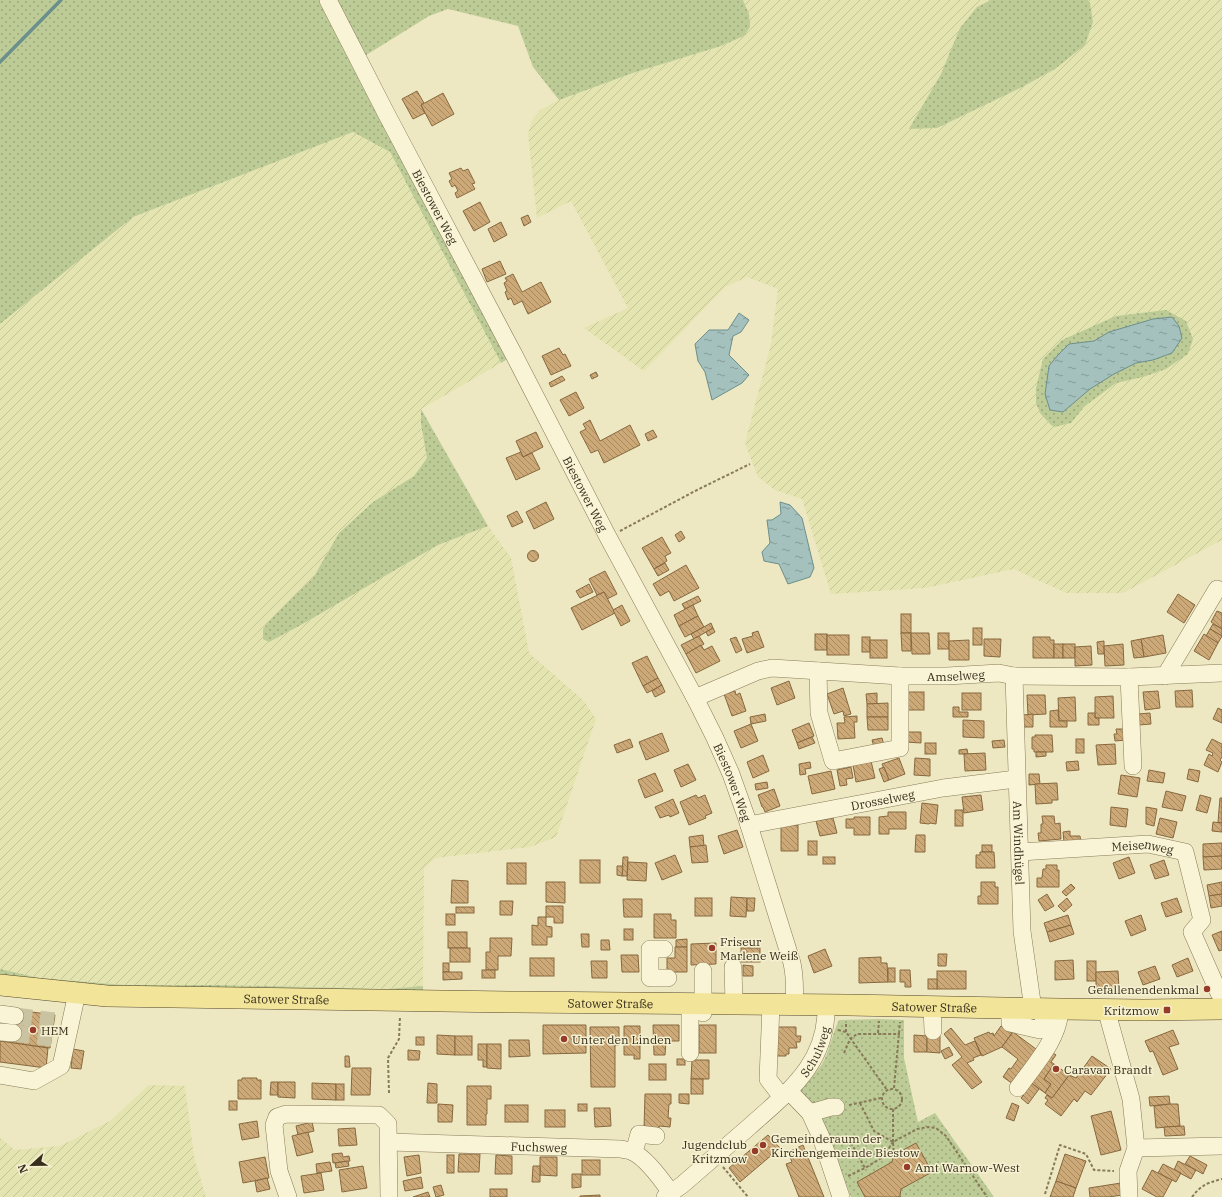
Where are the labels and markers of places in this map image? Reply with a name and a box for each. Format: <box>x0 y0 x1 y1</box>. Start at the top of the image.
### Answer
place label: Friseur Marlene Weiß <box>720 934 799 963</box>
marker: Friseur Marlene Weiß <box>707 943 717 953</box>
place label: Gefallenendenkmal <box>1088 982 1199 997</box>
marker: Gefallenendenkmal <box>1202 984 1212 994</box>
place label: Kritzmow <box>1104 1003 1160 1018</box>
marker: Kritzmow <box>1162 1005 1172 1015</box>
place label: HEM <box>41 1023 69 1038</box>
marker: HEM <box>28 1025 38 1035</box>
place label: Unter den Linden <box>572 1032 672 1047</box>
marker: Unter den Linden <box>559 1034 569 1044</box>
place label: Caravan Brandt <box>1064 1062 1152 1077</box>
marker: Caravan Brandt <box>1051 1064 1061 1074</box>
place label: Gemeinderaum der Kirchengemeinde Biestow <box>771 1131 920 1160</box>
place label: Jugendclub Kritzmow <box>682 1137 748 1166</box>
marker: Gemeinderaum der Kirchengemeinde Biestow <box>758 1140 768 1150</box>
marker: Jugendclub Kritzmow <box>750 1146 760 1156</box>
place label: Amt Warnow-West <box>915 1160 1020 1175</box>
marker: Amt Warnow-West <box>902 1162 912 1172</box>

